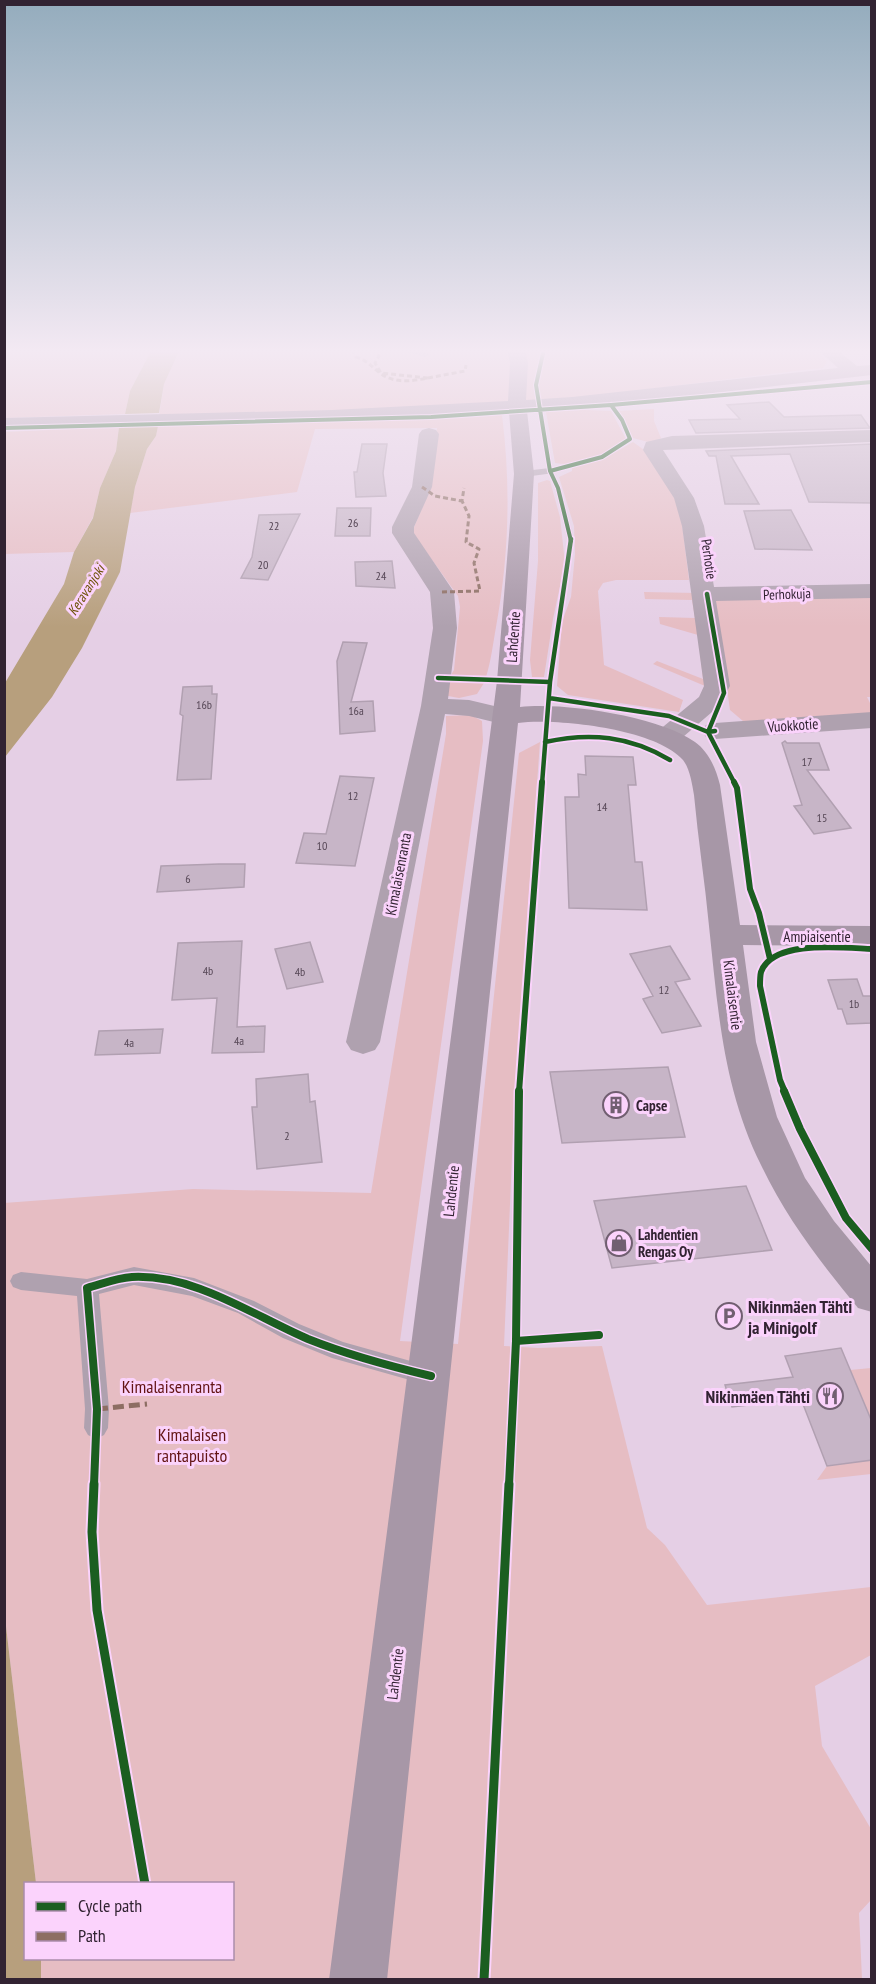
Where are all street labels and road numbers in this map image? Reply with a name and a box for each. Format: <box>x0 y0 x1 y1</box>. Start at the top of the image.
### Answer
street label: Perhotie <box>697 538 721 580</box>
street label: Perhokuja <box>763 584 811 604</box>
street label: Lahdentie <box>502 611 524 663</box>
street label: Vuokkotie <box>766 714 819 736</box>
street label: Kimalaisenranta <box>381 831 415 917</box>
street label: Ampiaisentie <box>783 927 851 946</box>
street label: Kimalaisentie <box>719 959 747 1031</box>
street label: Lahdentie <box>439 1164 463 1218</box>
street label: Lahdentie <box>382 1647 408 1701</box>

